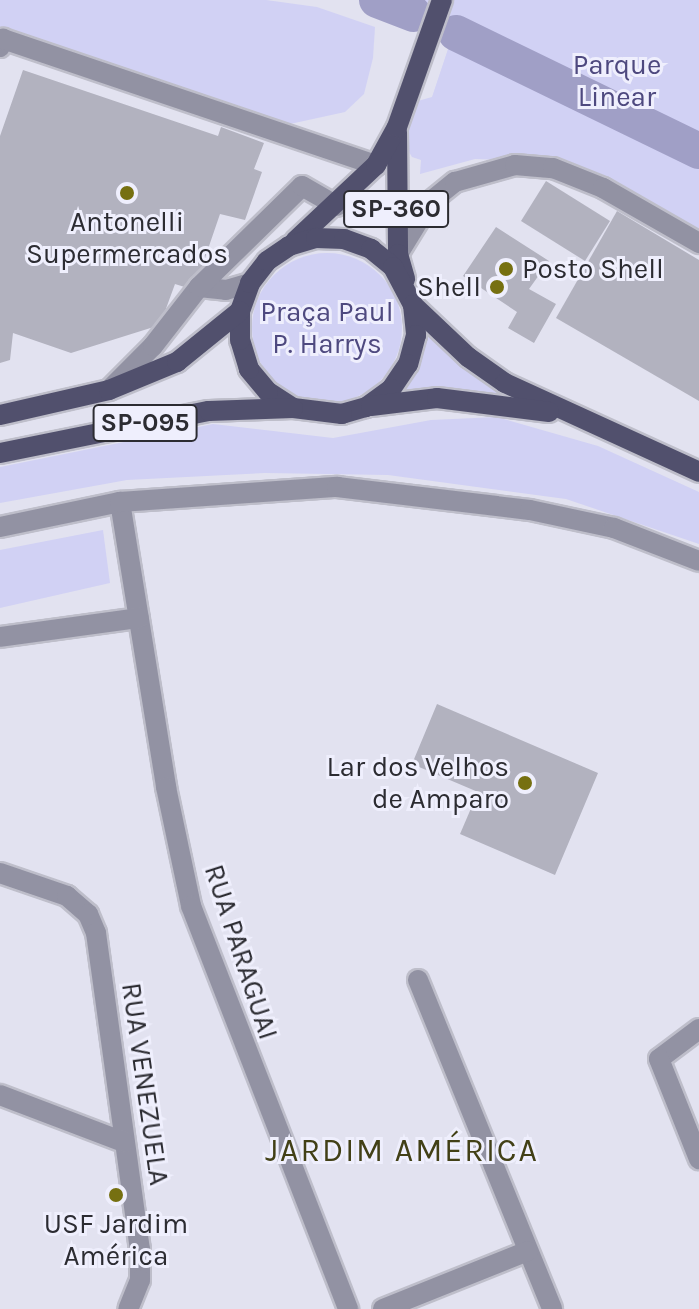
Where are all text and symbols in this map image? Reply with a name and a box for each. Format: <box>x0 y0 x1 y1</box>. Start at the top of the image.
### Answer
park label: Parque Linear <box>573 48 661 114</box>
marker: Antonelli Supermercados <box>118 184 136 202</box>
road number: SP-360 <box>342 187 450 231</box>
place label: Antonelli Supermercados <box>26 205 228 271</box>
place label: Posto Shell <box>522 252 664 286</box>
marker: Posto Shell <box>497 260 515 278</box>
place label: Shell <box>417 270 481 304</box>
marker: Shell <box>488 278 506 296</box>
park label: Praça Paul P. Harrys <box>260 295 394 361</box>
road number: SP-095 <box>91 401 199 445</box>
place label: Lar dos Velhos de Amparo <box>326 750 509 816</box>
marker: Lar dos Velhos de Amparo <box>516 774 534 792</box>
street label: RUA PARAGUAI <box>197 860 285 1044</box>
street label: RUA VENEZUELA <box>114 981 176 1187</box>
district label: JARDIM AMÉRICA <box>265 1132 539 1170</box>
marker: USF Jardim América <box>107 1186 125 1204</box>
place label: USF Jardim América <box>44 1207 188 1273</box>

